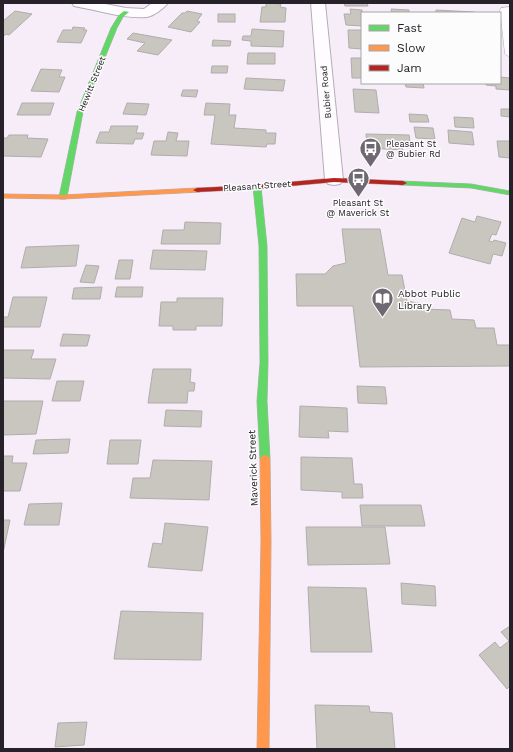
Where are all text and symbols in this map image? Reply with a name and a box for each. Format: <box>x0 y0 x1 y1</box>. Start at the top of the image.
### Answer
legend <box>361 12 501 84</box>
text: Fast <box>397 21 422 35</box>
text: Slow <box>397 41 425 55</box>
street label: Hewitt Street <box>76 55 108 113</box>
text: Jam <box>397 61 422 75</box>
street label: Bubier Road <box>319 65 333 119</box>
bus stop icon: Pleasant St @ Bubier Rd <box>358 136 384 169</box>
place label: Pleasant St @ Bubier Rd <box>386 139 440 159</box>
bus stop icon: Pleasant St @ Maverick St <box>345 165 371 198</box>
street label: Pleasant Street <box>223 179 291 193</box>
place label: Pleasant St @ Maverick St <box>327 198 390 218</box>
library icon: Abbot Public Library <box>370 286 396 319</box>
place label: Abbot Public Library <box>398 288 461 311</box>
street label: Maverick Street <box>246 429 260 506</box>

